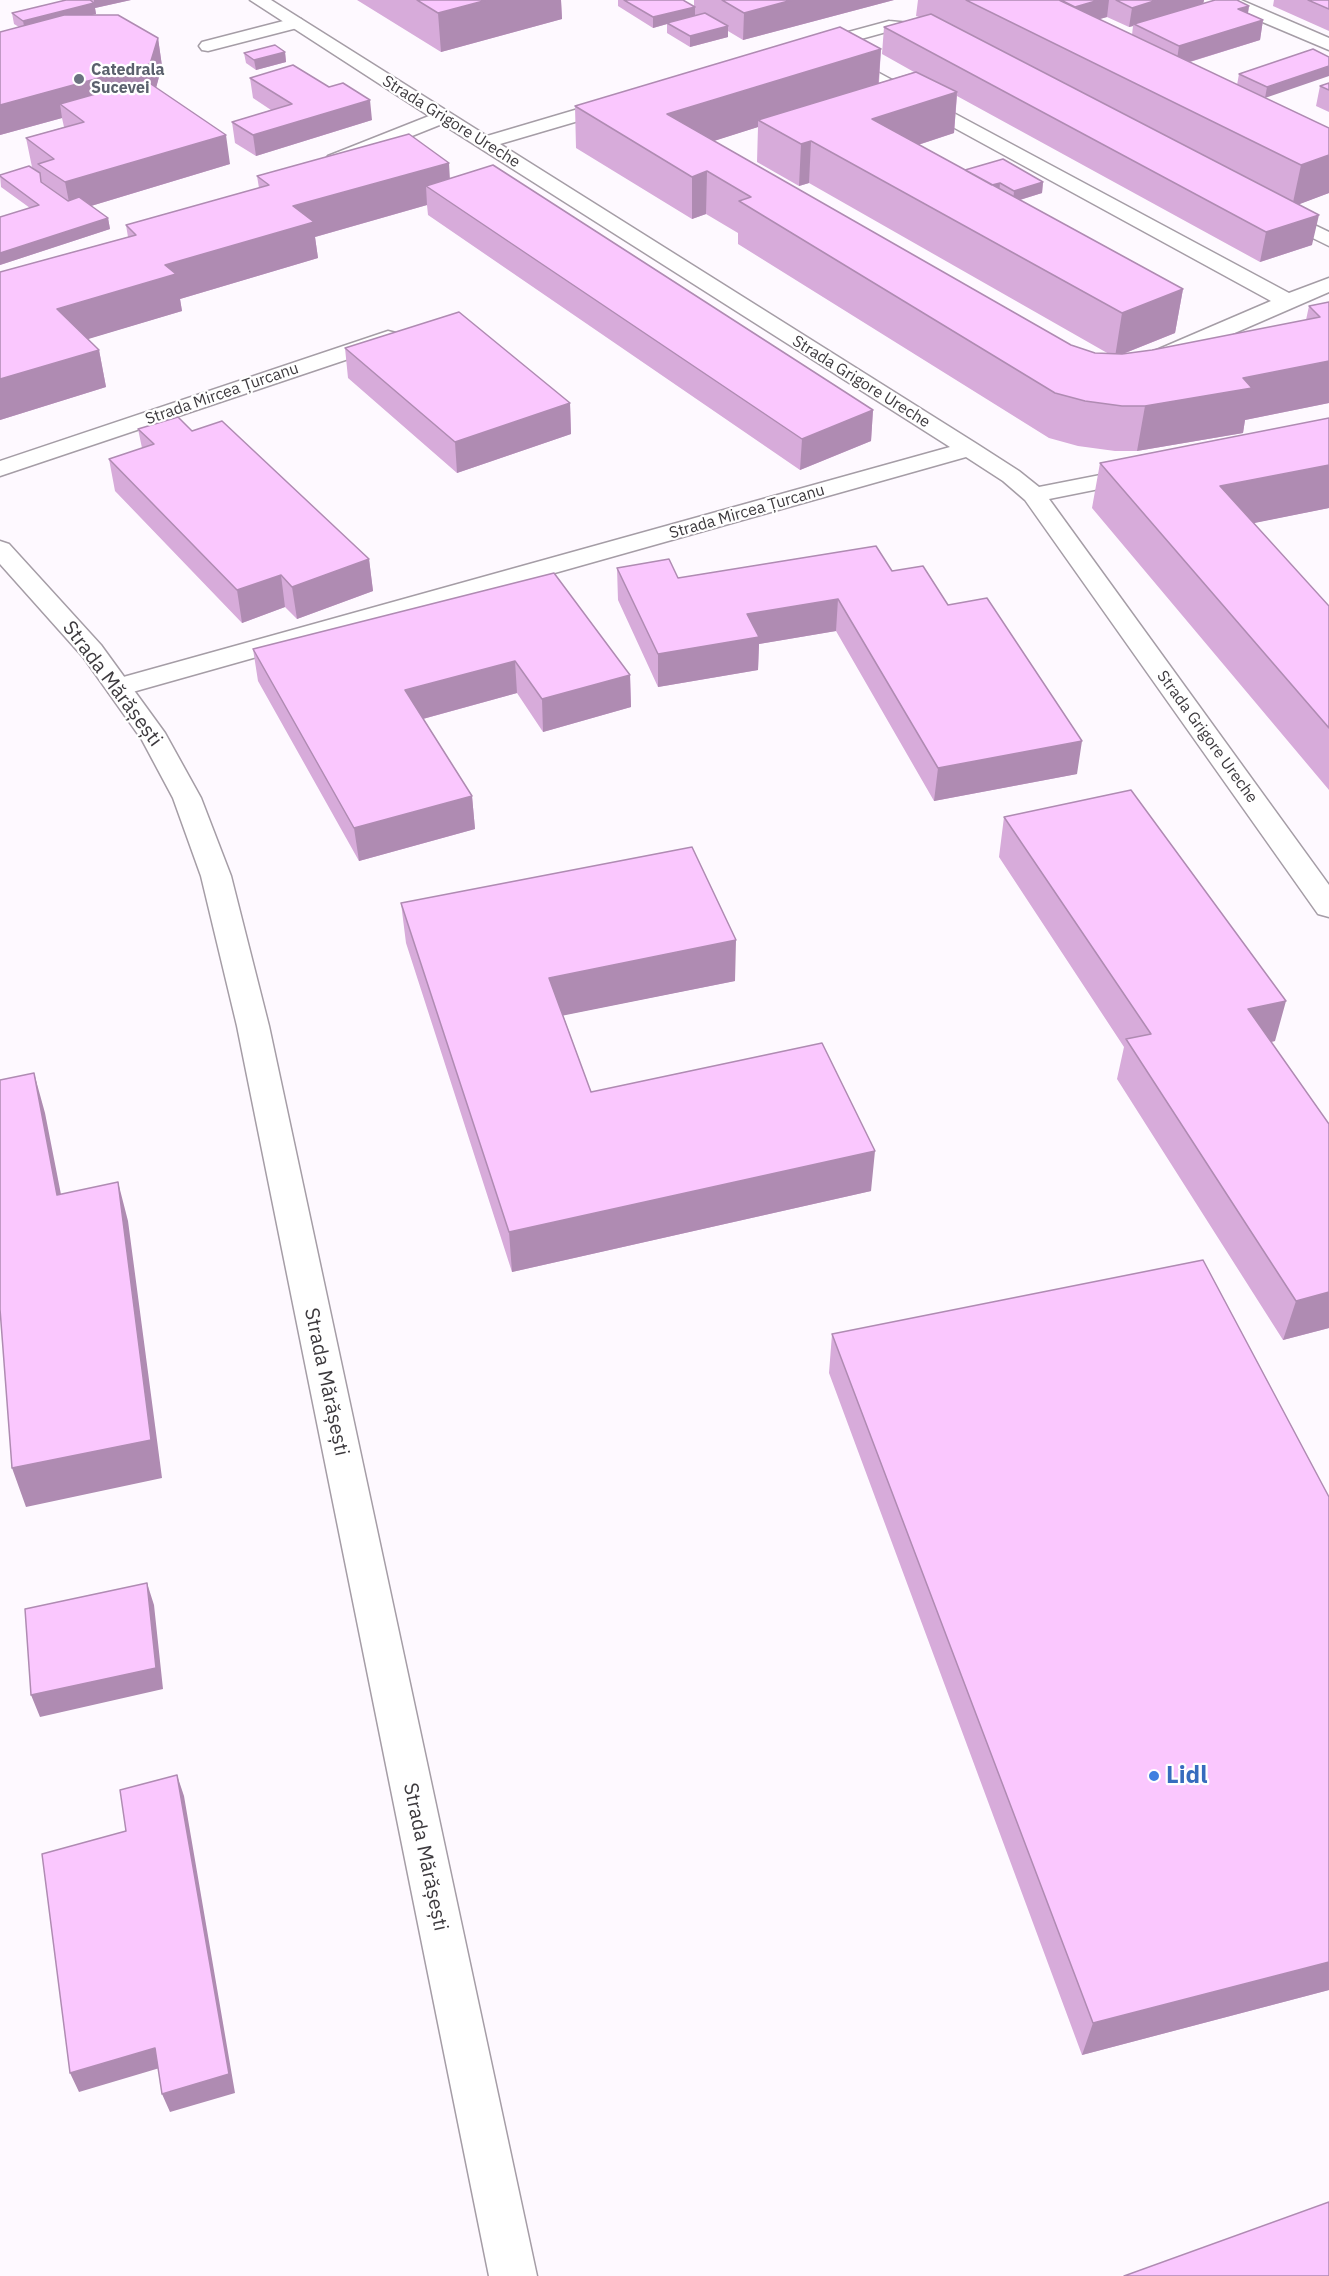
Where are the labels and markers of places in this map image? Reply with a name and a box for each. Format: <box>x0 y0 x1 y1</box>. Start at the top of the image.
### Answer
place label: Catedrala Sucevei <box>91 60 165 98</box>
marker: Catedrala Sucevei <box>72 72 86 86</box>
place label: Lidl <box>1166 1762 1207 1790</box>
marker: Lidl <box>1147 1769 1161 1783</box>

